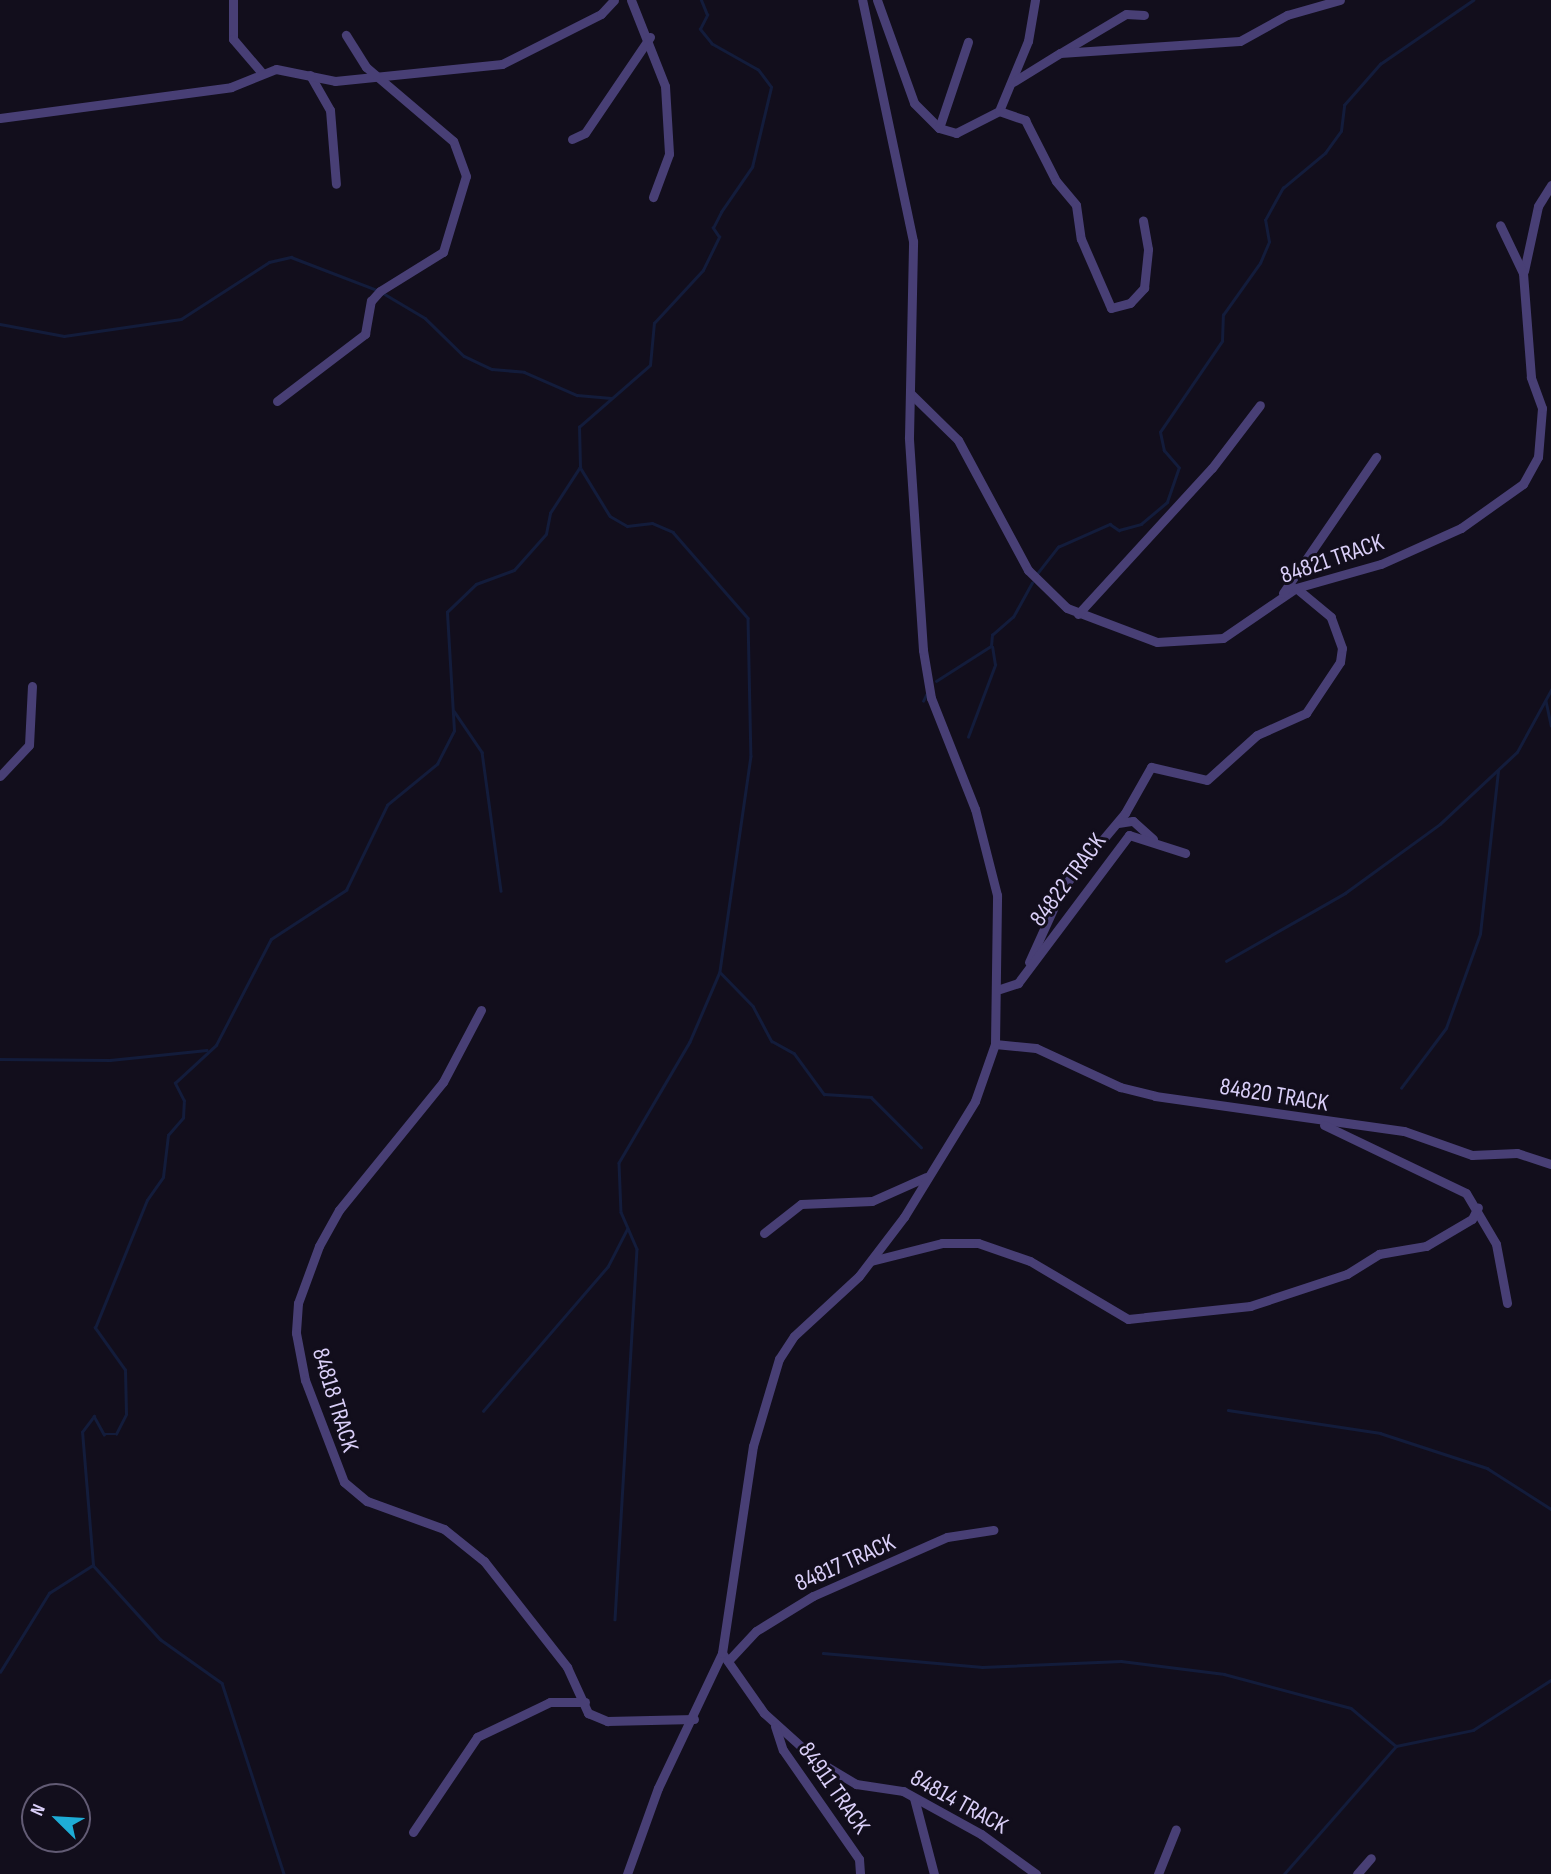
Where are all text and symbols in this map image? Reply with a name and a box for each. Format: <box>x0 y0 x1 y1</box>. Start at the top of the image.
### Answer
street label: 84821 TRACK <box>1277 528 1387 590</box>
street label: 84822 TRACK <box>1024 828 1112 932</box>
street label: 84820 TRACK <box>1218 1072 1330 1118</box>
street label: 84818 TRACK <box>305 1344 365 1456</box>
street label: 84817 TRACK <box>790 1528 900 1598</box>
street label: 84911 TRACK <box>792 1736 876 1840</box>
street label: 84814 TRACK <box>905 1763 1013 1841</box>
north arrow <box>21 1783 91 1853</box>
text: N <box>26 1801 51 1819</box>

